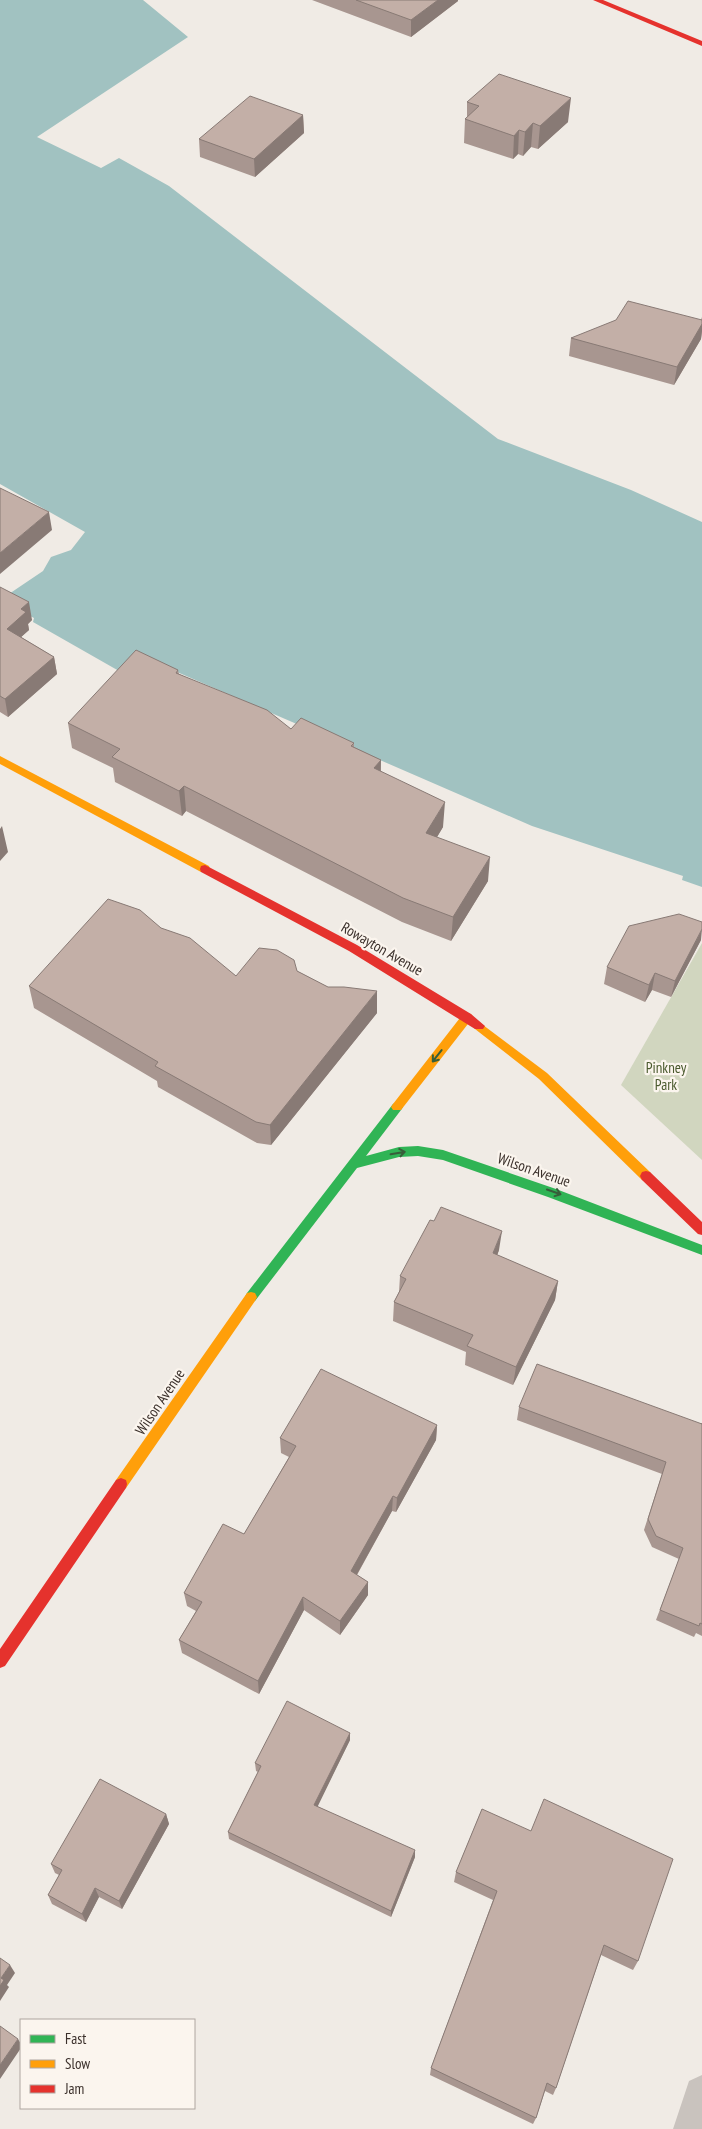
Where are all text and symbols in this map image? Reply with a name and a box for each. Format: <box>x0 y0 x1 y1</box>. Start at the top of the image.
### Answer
street label: Rowayton Avenue <box>338 918 427 980</box>
one-way arrow <box>432 1049 442 1063</box>
park label: Pinkney Park <box>646 1058 687 1094</box>
one-way arrow <box>389 1147 405 1157</box>
street label: Wilson Avenue <box>495 1148 573 1191</box>
one-way arrow <box>545 1188 561 1197</box>
street label: Wilson Avenue <box>131 1365 189 1438</box>
legend <box>20 2019 195 2109</box>
text: Fast <box>65 2029 86 2048</box>
text: Slow <box>65 2054 90 2073</box>
text: Jam <box>64 2079 84 2098</box>

